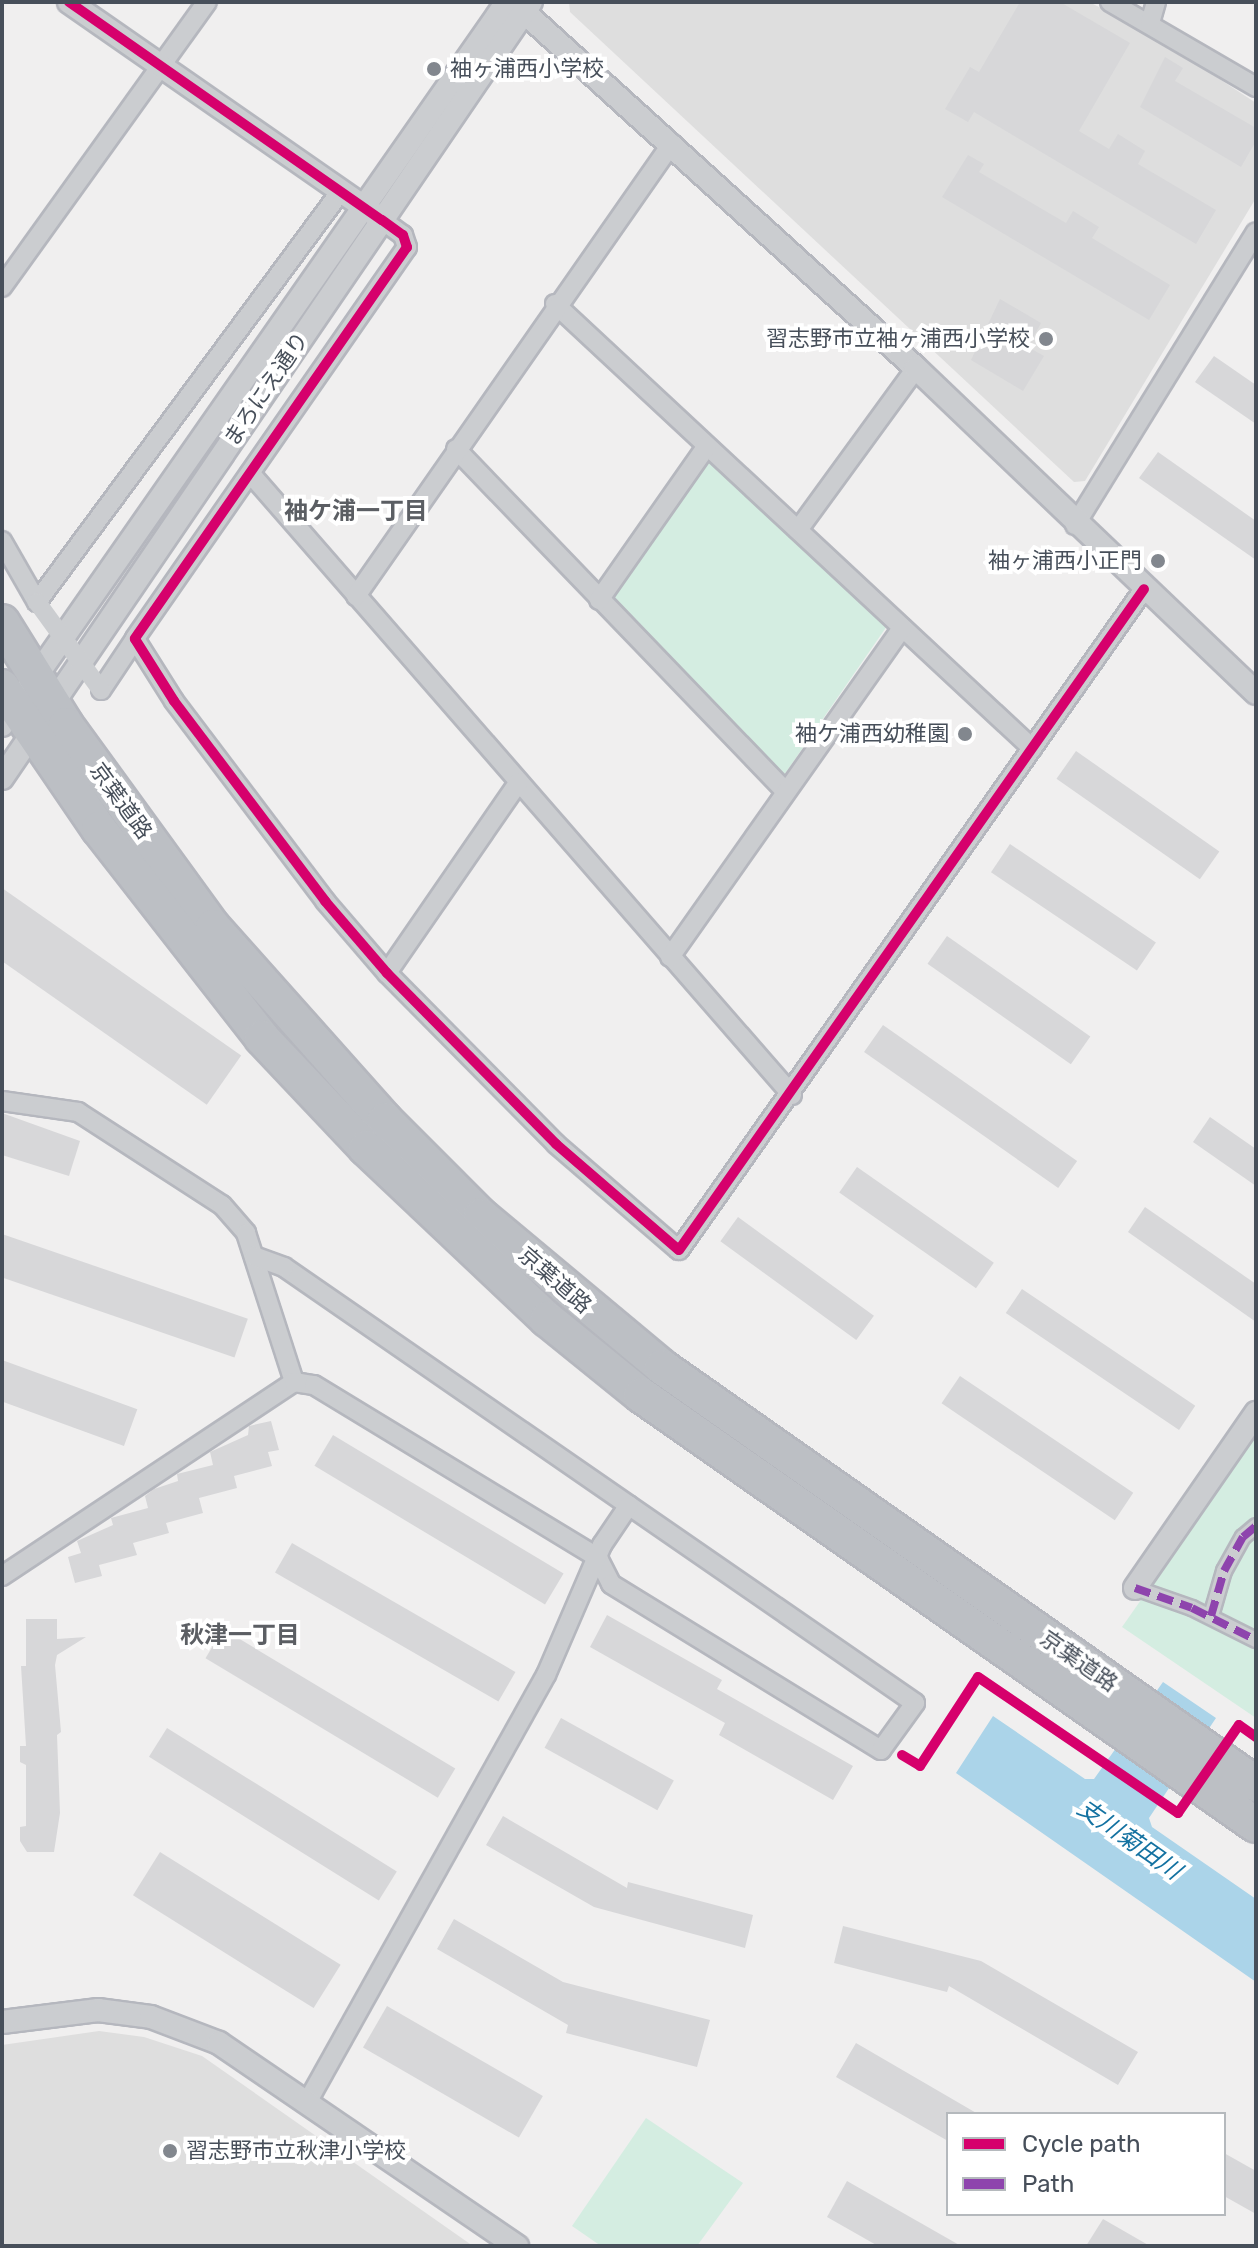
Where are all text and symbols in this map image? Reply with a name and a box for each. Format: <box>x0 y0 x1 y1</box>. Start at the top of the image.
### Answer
place label: 袖ヶ浦西小学校 <box>450 56 604 82</box>
marker: 袖ヶ浦西小学校 <box>425 60 443 78</box>
place label: 習志野市立袖ヶ浦西小学校 <box>766 326 1030 352</box>
street label: まろにえ通り <box>218 327 314 451</box>
marker: 習志野市立袖ヶ浦西小学校 <box>1037 330 1055 348</box>
district label: 袖ケ浦一丁目 <box>284 498 428 526</box>
place label: 袖ヶ浦西小正門 <box>988 548 1142 574</box>
marker: 袖ヶ浦西小正門 <box>1149 552 1167 570</box>
place label: 袖ケ浦西幼稚園 <box>795 721 949 747</box>
marker: 袖ケ浦西幼稚園 <box>956 725 974 743</box>
street label: 京葉道路 <box>84 758 158 844</box>
street label: 京葉道路 <box>513 1241 597 1319</box>
district label: 秋津一丁目 <box>180 1622 300 1650</box>
street label: 京葉道路 <box>1035 1625 1123 1697</box>
water label: 支川菊田川 <box>1072 1794 1186 1886</box>
legend <box>946 2112 1226 2216</box>
text: Cycle path <box>1022 2130 1141 2158</box>
place label: 習志野市立秋津小学校 <box>186 2138 406 2164</box>
marker: 習志野市立秋津小学校 <box>161 2142 179 2160</box>
text: Path <box>1022 2170 1074 2198</box>

